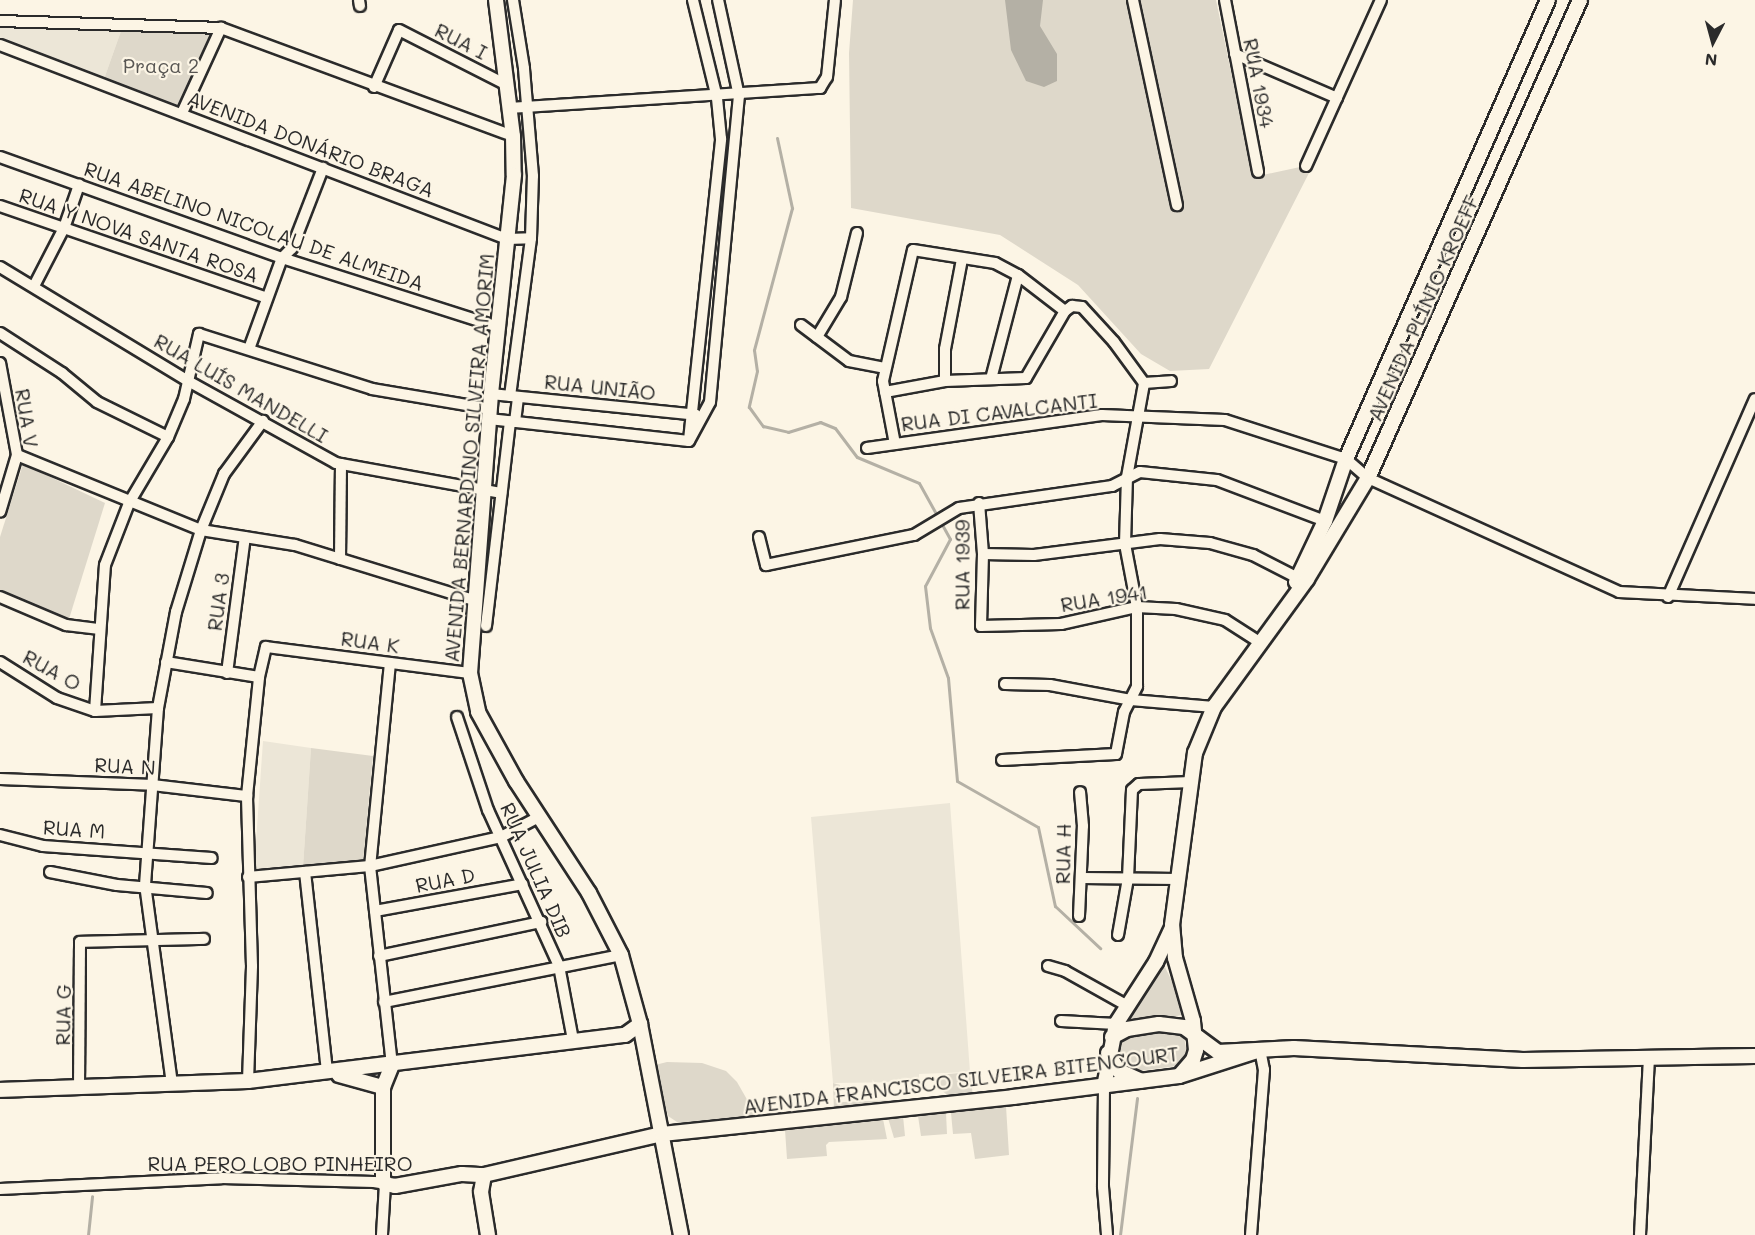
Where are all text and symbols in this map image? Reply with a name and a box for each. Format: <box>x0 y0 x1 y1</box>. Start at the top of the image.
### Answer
north arrow <box>1683 12 1743 72</box>
street label: RUA I <box>431 18 491 64</box>
street label: RUA 1934 <box>1239 36 1279 130</box>
text: N <box>1704 49 1718 71</box>
park label: Praça 2 <box>123 53 199 77</box>
street label: AVENIDA DONÁRIO BRAGA <box>184 86 438 202</box>
street label: RUA ABELINO NICOLAU DE ALMEIDA <box>81 156 427 296</box>
street label: RUA Y NOVA SANTA ROSA <box>16 183 262 287</box>
street label: AVENIDA PLÍNIO KROEFF <box>1362 191 1484 425</box>
street label: AVENIDA BERNARDINO SILVEIRA AMORIM <box>439 253 499 663</box>
street label: RUA LUÍS MANDELLI <box>150 329 332 447</box>
street label: RUA UNIÃO <box>543 369 657 405</box>
street label: RUA V <box>11 387 43 449</box>
street label: RUA DI CAVALCANTI <box>900 388 1098 436</box>
street label: RUA 1939 <box>950 520 974 610</box>
street label: RUA 3 <box>202 572 234 632</box>
street label: RUA 1941 <box>1059 579 1149 617</box>
street label: RUA K <box>339 626 401 658</box>
street label: RUA O <box>19 644 85 696</box>
street label: RUA N <box>94 752 156 780</box>
street label: RUA JULIA DIB <box>496 799 576 941</box>
street label: RUA M <box>42 815 106 843</box>
street label: RUA H <box>1050 823 1076 885</box>
street label: RUA D <box>413 862 477 898</box>
street label: RUA G <box>50 984 76 1046</box>
street label: AVENIDA FRANCISCO SILVEIRA BITENCOURT <box>742 1041 1180 1119</box>
street label: RUA PERO LOBO PINHEIRO <box>147 1151 413 1175</box>

